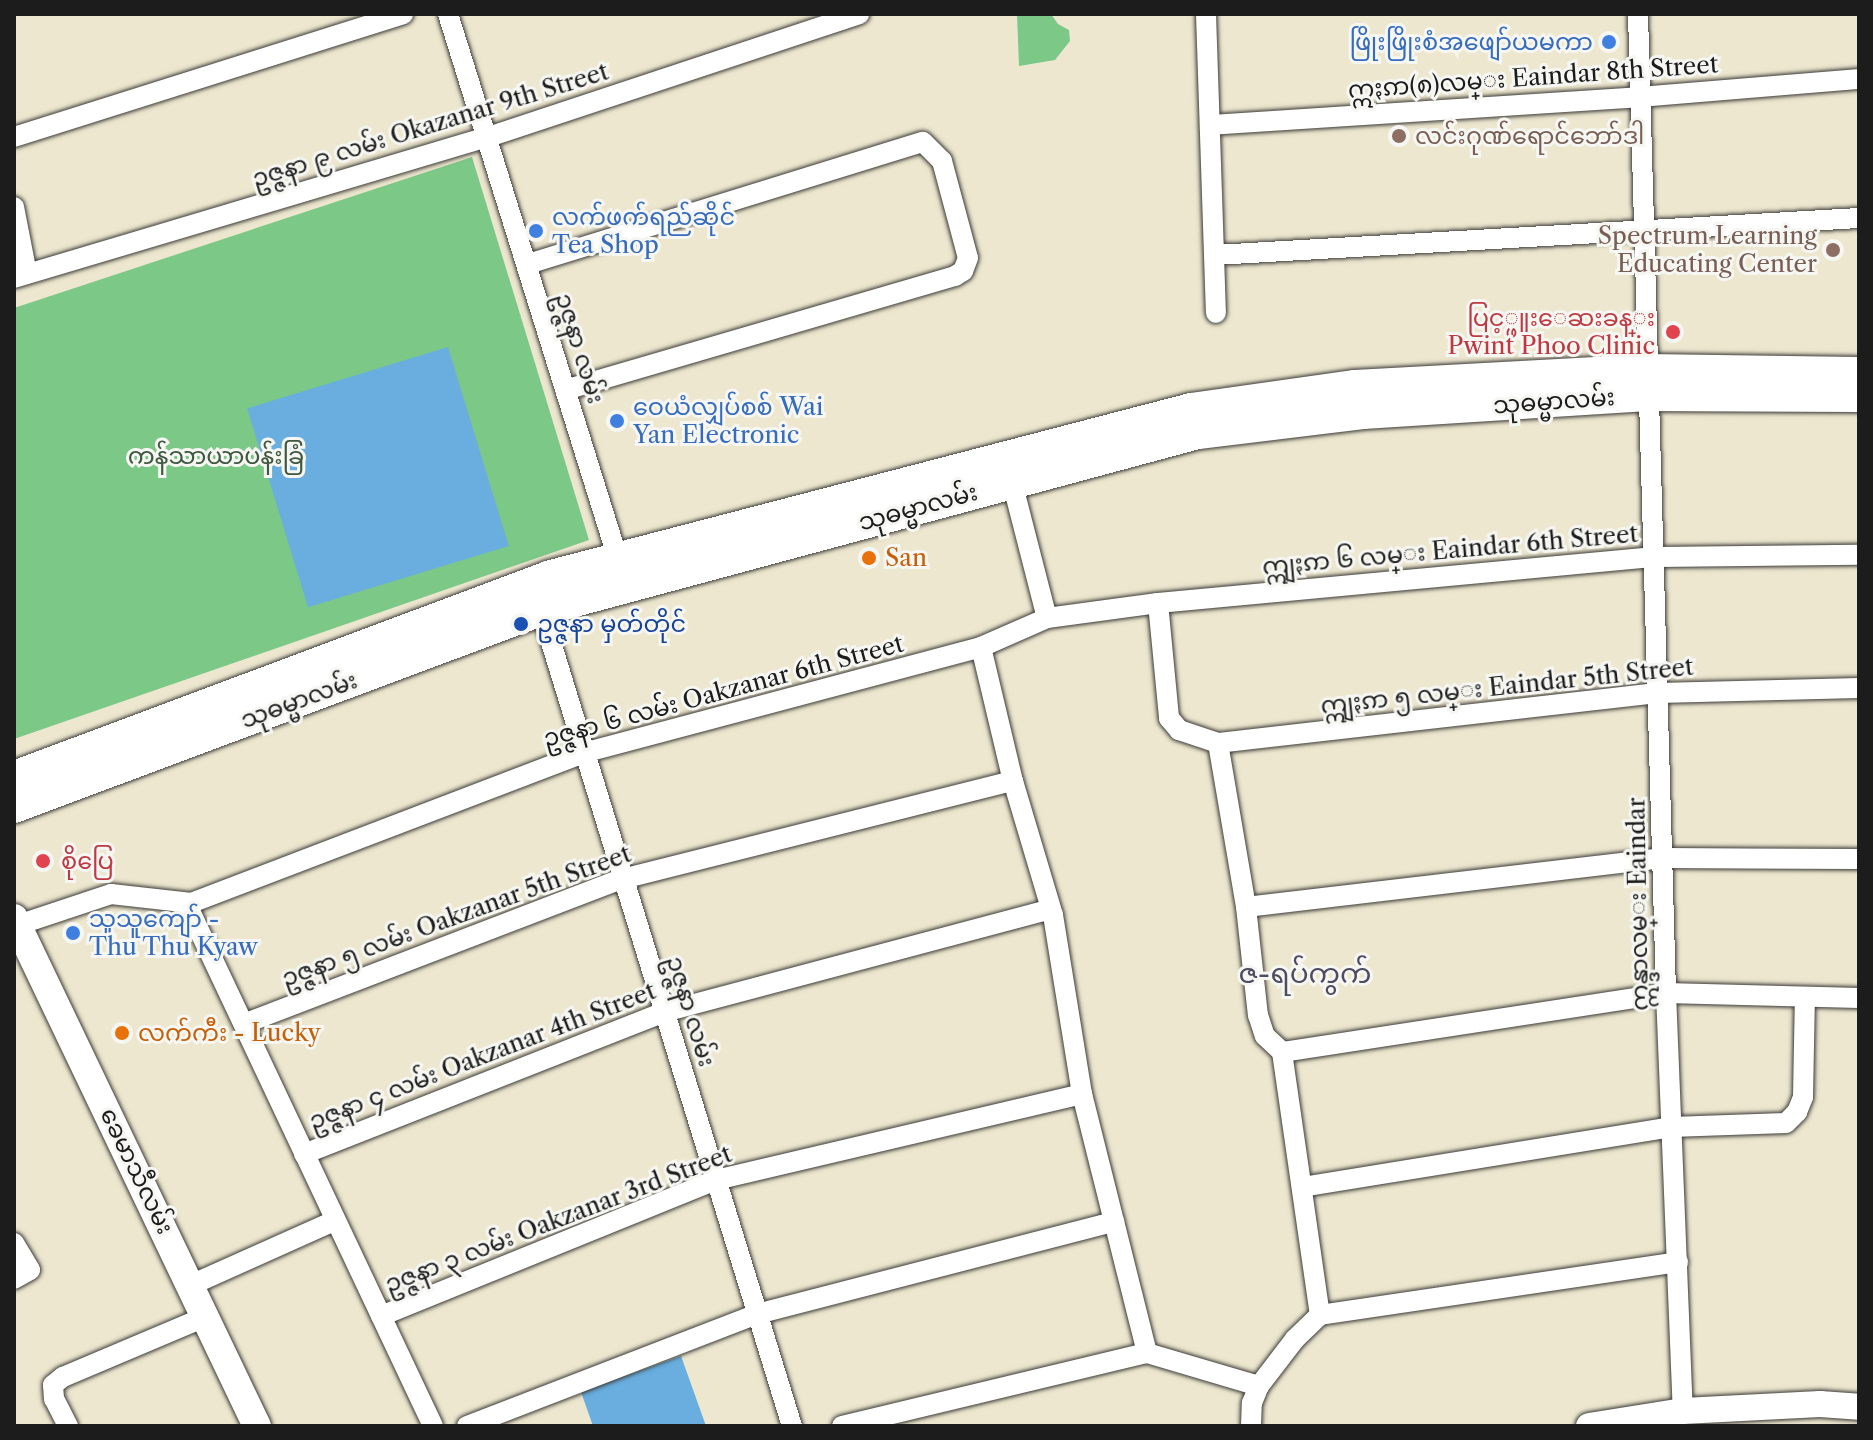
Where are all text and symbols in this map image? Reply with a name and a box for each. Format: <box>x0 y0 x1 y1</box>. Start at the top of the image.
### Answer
place label: ဖြိုးဖြိုးစံအဖျော်ယမကာ <box>1349 28 1593 56</box>
marker: ဖြိုးဖြိုးစံအဖျော်ယမကာ <box>1600 33 1618 51</box>
street label: ဣႏၵာ(၈)လမ္း Eaindar 8th Street <box>1347 50 1719 104</box>
street label: ဥဇ္ဇနာ ၉ လမ်း Okazanar 9th Street <box>248 57 612 193</box>
place label: လင်းဂုဏ်ရောင်ဘော်ဒါ <box>1415 122 1644 150</box>
marker: လင်းဂုဏ်ရောင်ဘော်ဒါ <box>1390 127 1408 145</box>
place label: လက်ဖက်ရည်ဆိုင် Tea Shop <box>552 203 735 259</box>
marker: လက်ဖက်ရည်ဆိုင် Tea Shop <box>527 222 545 240</box>
place label: Spectrum Learning Educating Center <box>1598 222 1817 278</box>
marker: Spectrum Learning Educating Center <box>1824 241 1842 259</box>
street label: ဥဇ္ဇနာ လမ်း <box>549 289 611 407</box>
place label: ပြင့္ဖူးေဆးခန္း Pwint Phoo Clinic <box>1447 304 1655 360</box>
marker: ပြင့္ဖူးေဆးခန္း Pwint Phoo Clinic <box>1662 321 1684 343</box>
street label: သုဓမ္မာလမ်း <box>1492 382 1616 420</box>
place label: ဝေယံလျှပ်စစ် Wai Yan Electronic <box>633 393 823 449</box>
marker: ဝေယံလျှပ်စစ် Wai Yan Electronic <box>608 412 626 430</box>
park label: ကန်သာယာပန်းခြံ <box>128 442 304 470</box>
street label: သုဓမ္မာလမ်း <box>855 477 981 537</box>
street label: ဣျႏၵာ ၆ လမ္း Eaindar 6th Street <box>1261 519 1639 581</box>
place label: San <box>885 544 927 572</box>
marker: San <box>860 549 878 567</box>
place label: ဥဇ္ဇနာ မှတ်တိုင် <box>537 610 686 638</box>
marker: ဥဇ္ဇနာ မှတ်တိုင် <box>512 615 530 633</box>
street label: ဥဇ္ဇနာ ၆ လမ်း Oakzanar 6th Street <box>539 629 907 753</box>
street label: ဣျႏၵာ ၅ လမ္း Eaindar 5th Street <box>1319 652 1695 720</box>
street label: သုဓမ္မာလမ်း <box>237 666 361 734</box>
street label: ဣန္ဒာလမ္း Eaindar <box>1622 797 1654 1011</box>
street label: ဥဇ္ဇနာ ၅ လမ်း Oakzanar 5th Street <box>277 839 635 993</box>
place label: စိုပြေ <box>61 847 114 875</box>
marker: စိုပြေ <box>32 850 54 872</box>
place label: သူသူကျော် - Thu Thu Kyaw <box>89 905 258 961</box>
marker: သူသူကျော် - Thu Thu Kyaw <box>64 924 82 942</box>
street label: ဥဇ္ဇနာ လမ်း <box>660 952 722 1070</box>
district label: ဇ-ရပ်ကွက် <box>1238 956 1372 990</box>
street label: ဥဇ္ဇနာ ၄ လမ်း Oakzanar 4th Street <box>304 976 660 1136</box>
place label: လက်ကီး - Lucky <box>138 1019 321 1047</box>
marker: လက်ကီး - Lucky <box>113 1024 131 1042</box>
street label: ခေမာသီလမ်း <box>94 1103 180 1239</box>
street label: ဥဇ္ဇနာ ၃ လမ်း Oakzanar 3rd Street <box>380 1139 736 1299</box>

